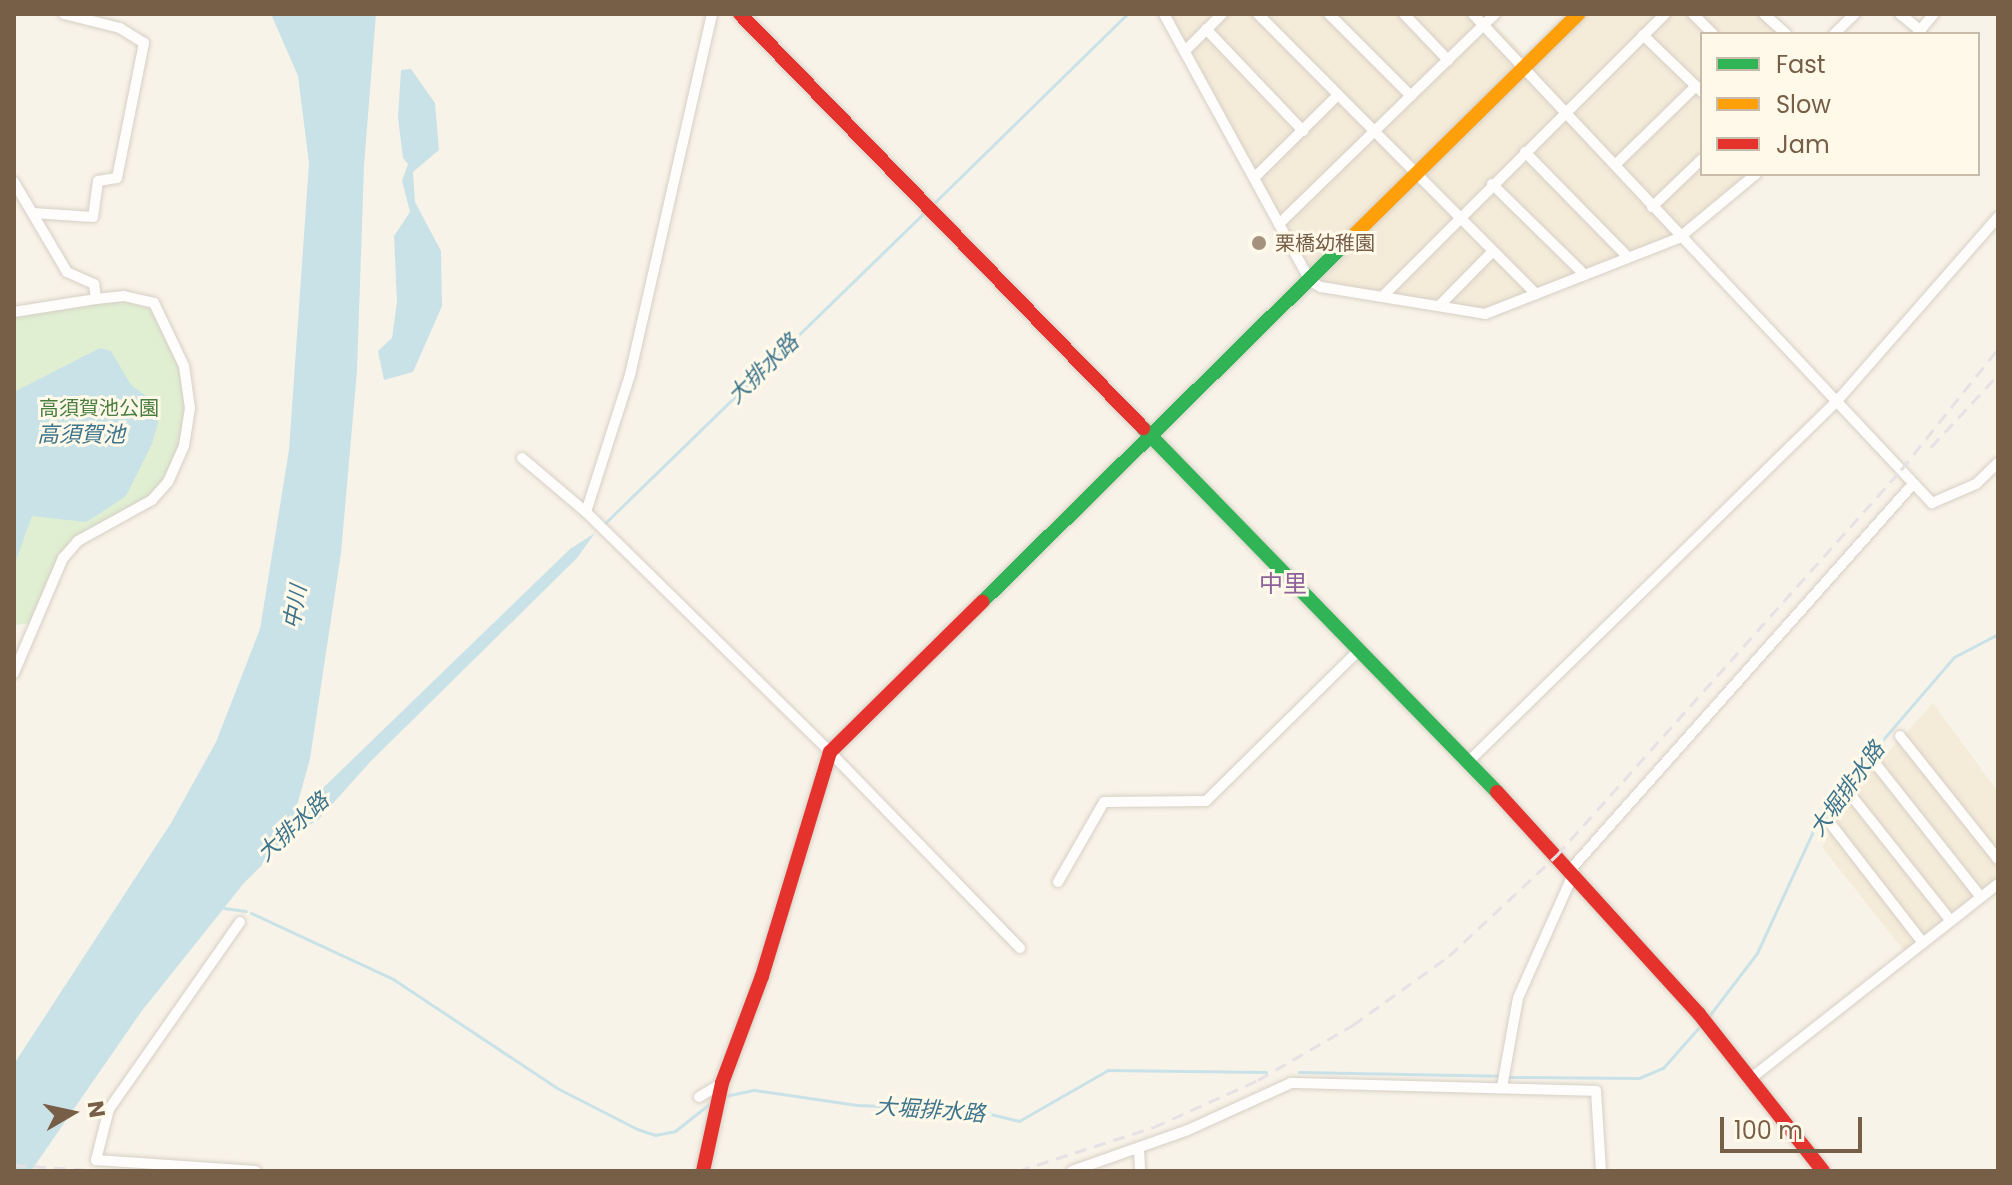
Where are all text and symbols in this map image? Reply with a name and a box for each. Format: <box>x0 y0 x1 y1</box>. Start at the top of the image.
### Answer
legend <box>1700 32 1980 176</box>
text: Fast <box>1776 48 1826 81</box>
text: Slow <box>1776 88 1831 121</box>
text: Jam <box>1776 128 1830 161</box>
place label: 栗橋幼稚園 <box>1275 231 1375 255</box>
marker: 栗橋幼稚園 <box>1250 234 1268 252</box>
water label: 大排水路 <box>722 329 804 409</box>
park label: 高須賀池公園 <box>39 396 159 420</box>
water label: 高須賀池 <box>37 422 125 448</box>
district label: 中里 <box>1259 570 1307 598</box>
water label: 中川 <box>278 583 312 631</box>
water label: 大堀排水路 <box>1804 737 1890 841</box>
water label: 大排水路 <box>252 787 334 867</box>
north arrow <box>32 1073 112 1153</box>
water label: 大堀排水路 <box>874 1093 986 1127</box>
text: N <box>80 1099 113 1120</box>
scale bar <box>1724 1101 1866 1151</box>
text: 100 m <box>1734 1114 1803 1147</box>

